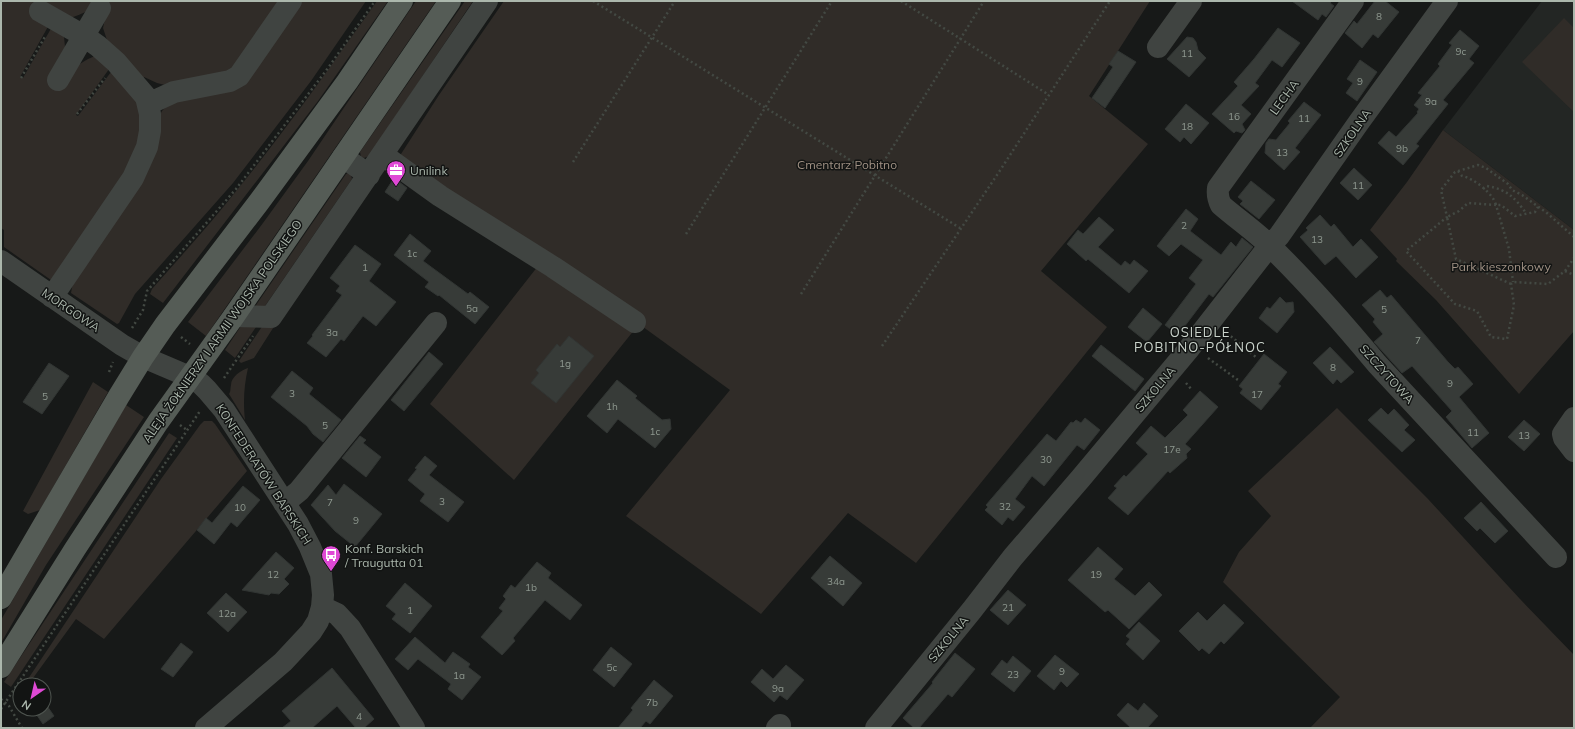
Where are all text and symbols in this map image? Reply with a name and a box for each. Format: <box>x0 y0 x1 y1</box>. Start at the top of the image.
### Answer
house number: 8 <box>1376 10 1382 23</box>
house number: 9c <box>1456 45 1467 58</box>
house number: 11 <box>1181 47 1193 60</box>
house number: 9 <box>1357 75 1363 88</box>
street label: LECHA <box>1266 76 1302 118</box>
house number: 9a <box>1425 95 1437 108</box>
street label: SZKOLNA <box>1330 106 1374 160</box>
house number: 16 <box>1228 110 1240 123</box>
house number: 11 <box>1298 112 1310 125</box>
house number: 18 <box>1181 120 1193 133</box>
house number: 9b <box>1396 142 1408 155</box>
house number: 13 <box>1276 146 1288 159</box>
park label: Cmentarz Pobitno <box>797 157 897 172</box>
office icon: Unilink <box>385 159 407 187</box>
place label: Unilink <box>410 163 448 178</box>
house number: 11 <box>1352 179 1364 192</box>
street label: ALEJA ŻOŁNIERZY I ARMII WOJSKA POLSKIEGO <box>139 217 305 445</box>
house number: 2 <box>1181 219 1187 232</box>
house number: 13 <box>1311 233 1323 246</box>
house number: 1c <box>407 247 418 260</box>
park label: Park kieszonkowy <box>1451 259 1551 274</box>
house number: 1 <box>362 261 368 274</box>
street label: MORGOWA <box>39 285 103 335</box>
house number: 5a <box>466 302 478 315</box>
house number: 5 <box>1381 303 1387 316</box>
district label: OSIEDLE POBITNO-PÓŁNOC <box>1134 324 1266 355</box>
house number: 3a <box>326 326 338 339</box>
house number: 7 <box>1415 334 1421 347</box>
street label: SZCZYTOWA <box>1357 341 1418 407</box>
house number: 1g <box>559 357 571 370</box>
house number: 8 <box>1330 361 1336 374</box>
street label: SZKOLNA <box>1131 363 1179 415</box>
house number: 9 <box>1447 377 1453 390</box>
house number: 3 <box>289 387 295 400</box>
house number: 17 <box>1251 388 1263 401</box>
house number: 5 <box>42 390 48 403</box>
house number: 1h <box>606 400 618 413</box>
street label: KONFEDERATÓW BARSKICH <box>213 401 315 547</box>
house number: 5 <box>322 419 328 432</box>
house number: 1c <box>650 425 661 438</box>
house number: 11 <box>1467 426 1479 439</box>
house number: 13 <box>1518 429 1530 442</box>
house number: 17e <box>1163 443 1181 456</box>
house number: 30 <box>1040 453 1052 466</box>
house number: 3 <box>439 495 445 508</box>
house number: 7 <box>327 496 333 509</box>
house number: 32 <box>999 500 1011 513</box>
house number: 10 <box>234 501 246 514</box>
house number: 9 <box>353 514 359 527</box>
place label: Konf. Barskich / Traugutta 01 <box>344 541 424 570</box>
bus stop icon: Konf. Barskich / Traugutta 01 <box>320 544 342 572</box>
house number: 12 <box>267 568 279 581</box>
house number: 19 <box>1090 568 1102 581</box>
house number: 34a <box>827 575 845 588</box>
house number: 1b <box>525 581 537 594</box>
house number: 21 <box>1002 601 1014 614</box>
house number: 1 <box>407 604 413 617</box>
house number: 12a <box>218 607 236 620</box>
street label: SZKOLNA <box>925 613 971 665</box>
house number: 5c <box>607 661 618 674</box>
house number: 9 <box>1059 665 1065 678</box>
house number: 23 <box>1007 668 1019 681</box>
house number: 1a <box>453 669 465 682</box>
north arrow <box>12 677 52 717</box>
house number: 9a <box>772 682 784 695</box>
house number: 7b <box>646 696 658 709</box>
text: N <box>19 697 34 713</box>
house number: 4 <box>356 710 362 723</box>

